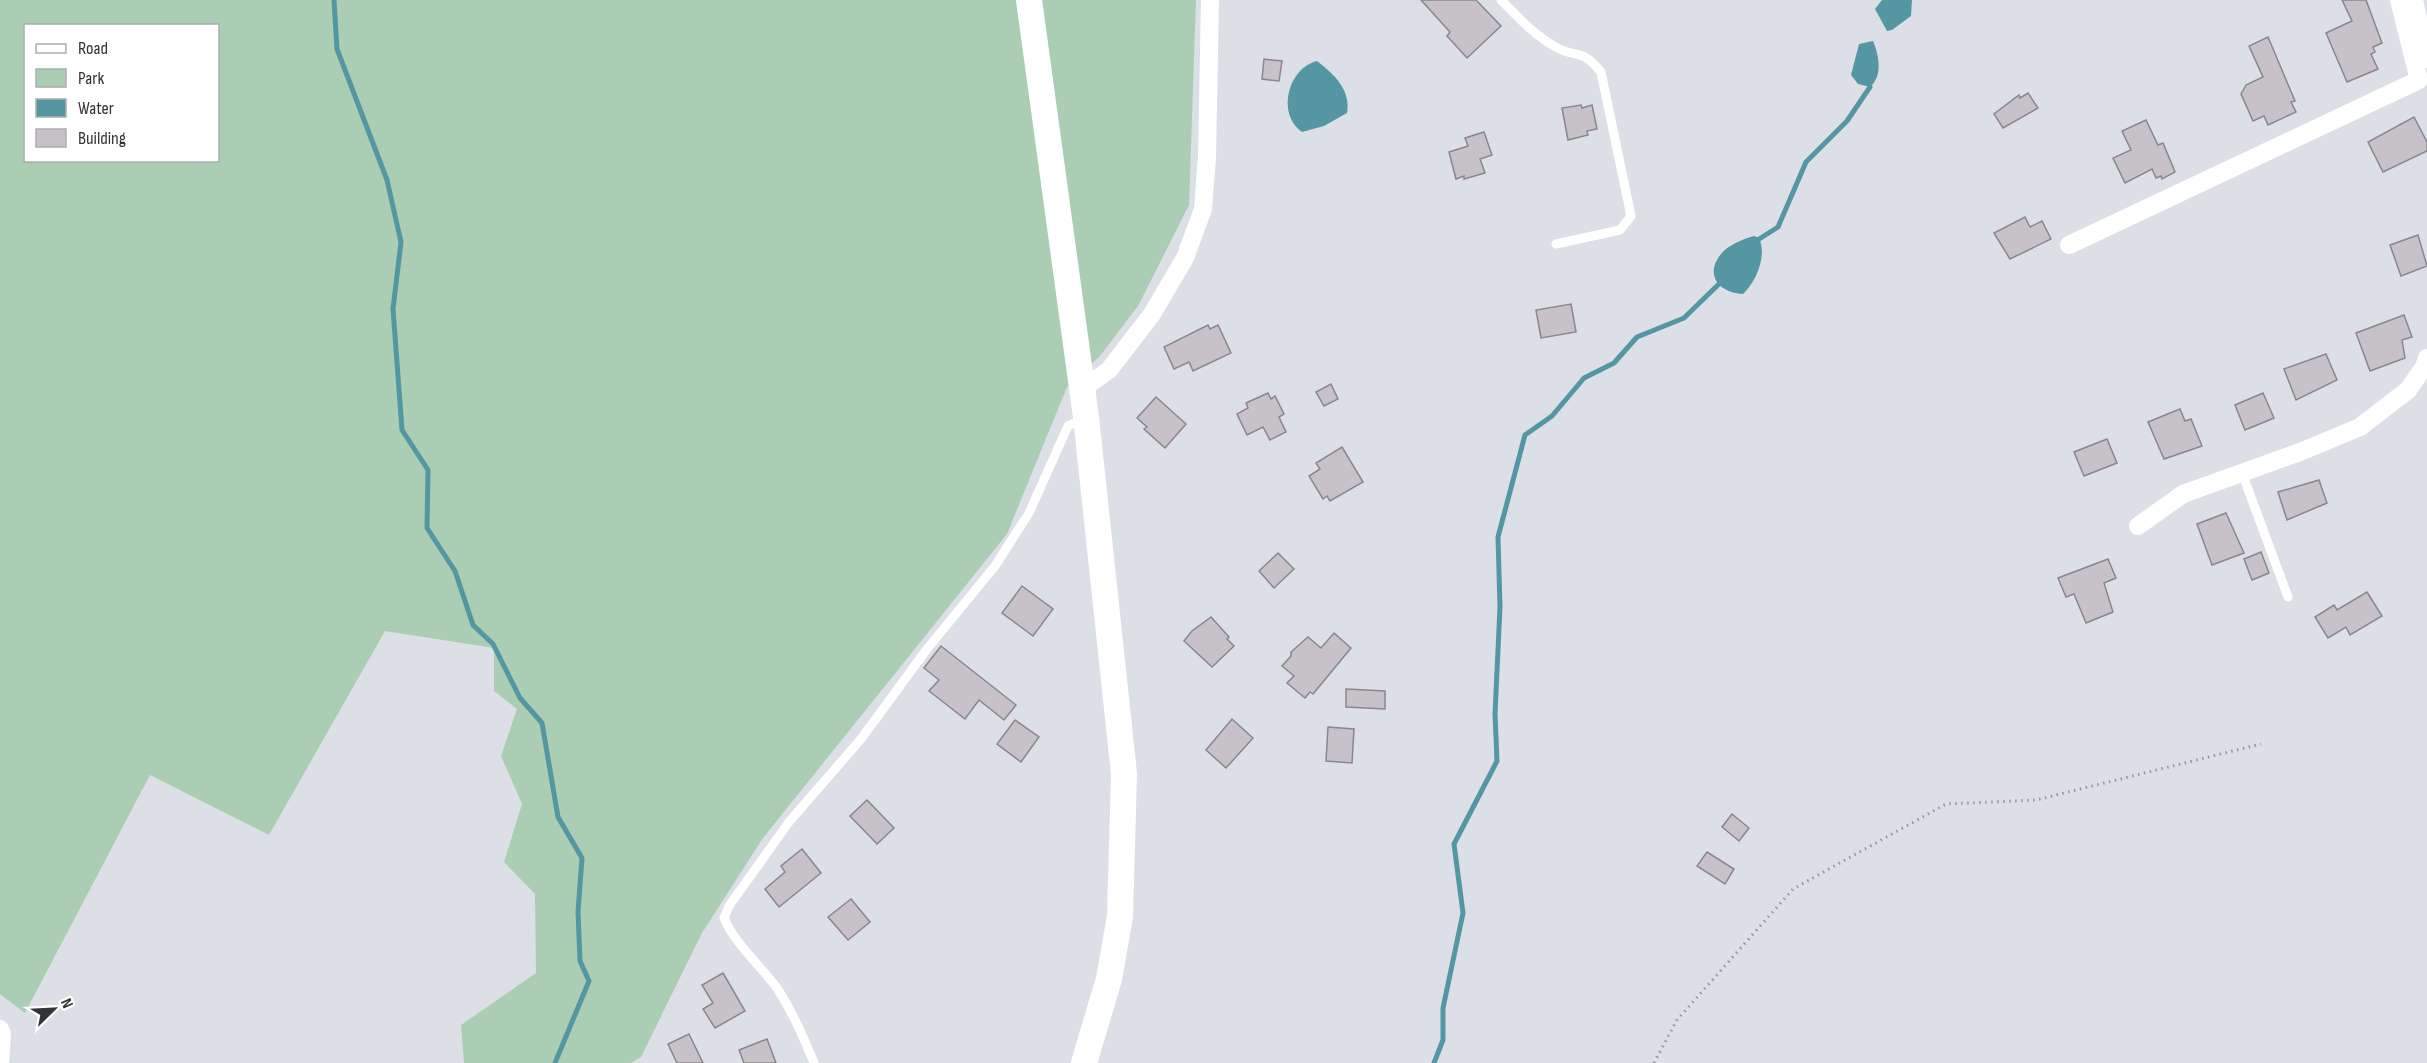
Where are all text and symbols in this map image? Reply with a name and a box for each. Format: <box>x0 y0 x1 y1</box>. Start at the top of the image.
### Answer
legend <box>24 24 219 162</box>
text: Road <box>78 38 108 59</box>
text: Park <box>78 68 104 89</box>
text: Water <box>78 98 114 119</box>
text: Building <box>78 128 126 149</box>
north arrow <box>24 979 84 1039</box>
text: N <box>56 996 77 1011</box>

